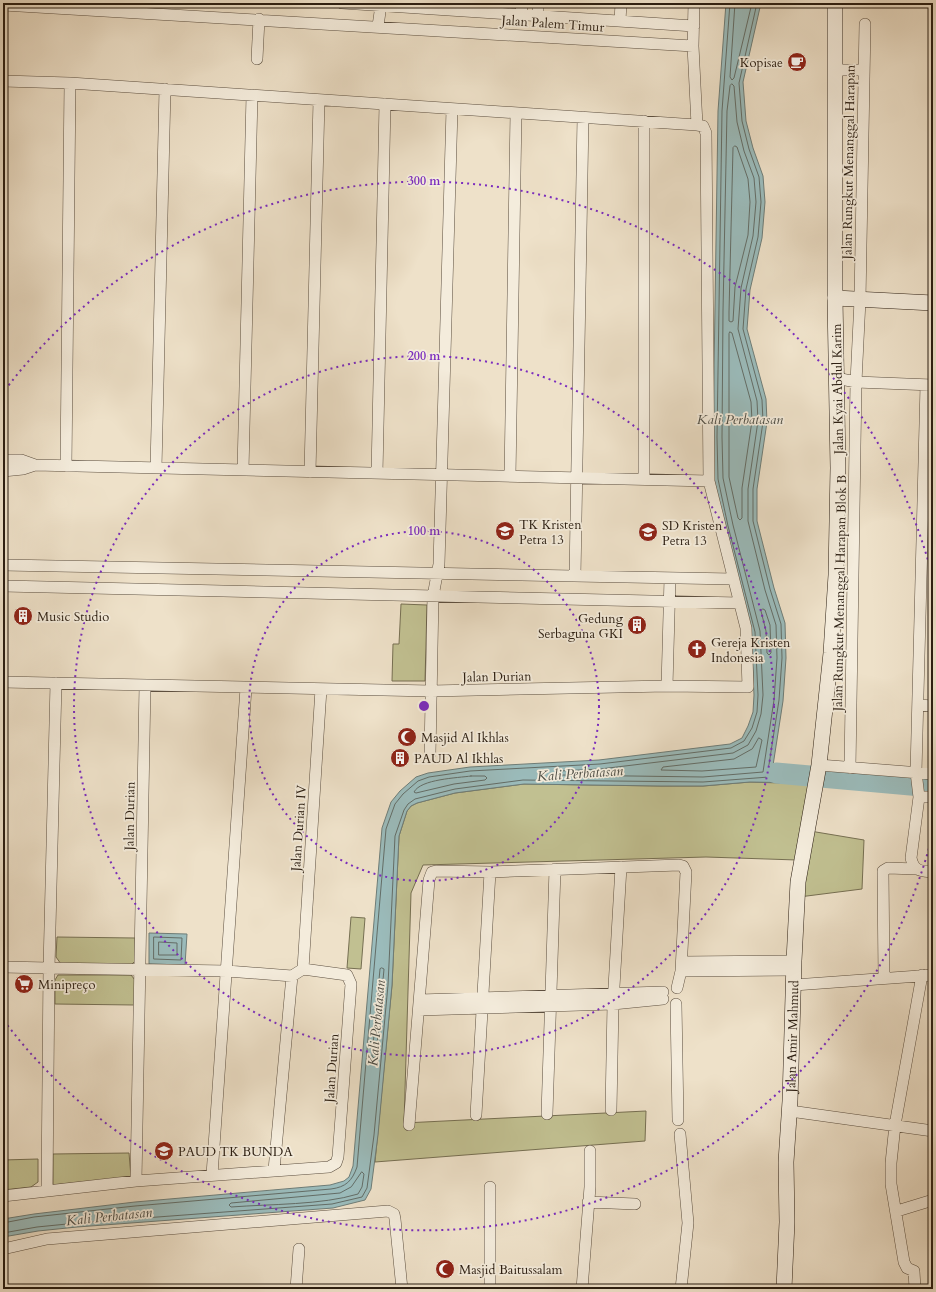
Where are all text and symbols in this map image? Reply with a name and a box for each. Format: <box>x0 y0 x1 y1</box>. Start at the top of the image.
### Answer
street label: Jalan Palem Timur <box>499 11 605 37</box>
cafe icon: Kopisae <box>786 51 808 73</box>
place label: Kopisae <box>740 54 783 72</box>
street label: Jalan Rungkut Menanggal Harapan <box>838 64 860 261</box>
text: 300 m <box>408 173 441 189</box>
street label: Jalan Kyai Abdul Karim <box>828 323 848 457</box>
text: 200 m <box>408 348 441 364</box>
water label: Kali Perbatasan <box>697 410 783 429</box>
street label: Jalan Rungkut Menanggal Harapan Blok B <box>829 474 851 713</box>
place label: TK Kristen Petra 13 <box>519 516 582 549</box>
place label: SD Kristen Petra 13 <box>662 517 723 550</box>
school or university icon: TK Kristen Petra 13 <box>494 520 516 542</box>
school or university icon: SD Kristen Petra 13 <box>637 521 659 543</box>
text: 100 m <box>408 523 441 539</box>
building icon: Music Studio <box>12 605 34 627</box>
place label: Music Studio <box>37 608 109 626</box>
place label: Gedung Serbaguna GKI <box>538 610 624 643</box>
building icon: Gedung Serbaguna GKI <box>626 614 648 636</box>
place label: Gereja Kristen Indonesia <box>711 634 791 667</box>
church icon: Gereja Kristen Indonesia <box>686 638 708 660</box>
street label: Jalan Durian <box>460 667 532 687</box>
centre of rings <box>417 699 431 713</box>
mosque icon: Masjid Al Ikhlas <box>396 726 418 748</box>
place label: Masjid Al Ikhlas <box>421 729 509 747</box>
building icon: PAUD Al Ikhlas <box>389 747 411 769</box>
place label: PAUD Al Ikhlas <box>414 750 503 768</box>
water label: Kali Perbatasan <box>536 761 624 786</box>
street label: Jalan Durian <box>120 781 140 853</box>
street label: Jalan Durian IV <box>287 784 311 874</box>
supermarket icon: Minipreço <box>13 973 35 995</box>
place label: Minipreço <box>38 976 95 994</box>
water label: Kali Perbatasan <box>363 979 390 1067</box>
street label: Jalan Amir Mahmud <box>782 980 803 1095</box>
street label: Jalan Durian <box>320 1032 343 1105</box>
school or university icon: PAUD TK BUNDA <box>153 1140 175 1162</box>
place label: PAUD TK BUNDA <box>178 1143 293 1161</box>
water label: Kali Perbatasan <box>65 1203 153 1230</box>
mosque icon: Masjid Baitussalam <box>434 1258 456 1280</box>
place label: Masjid Baitussalam <box>459 1261 563 1279</box>

